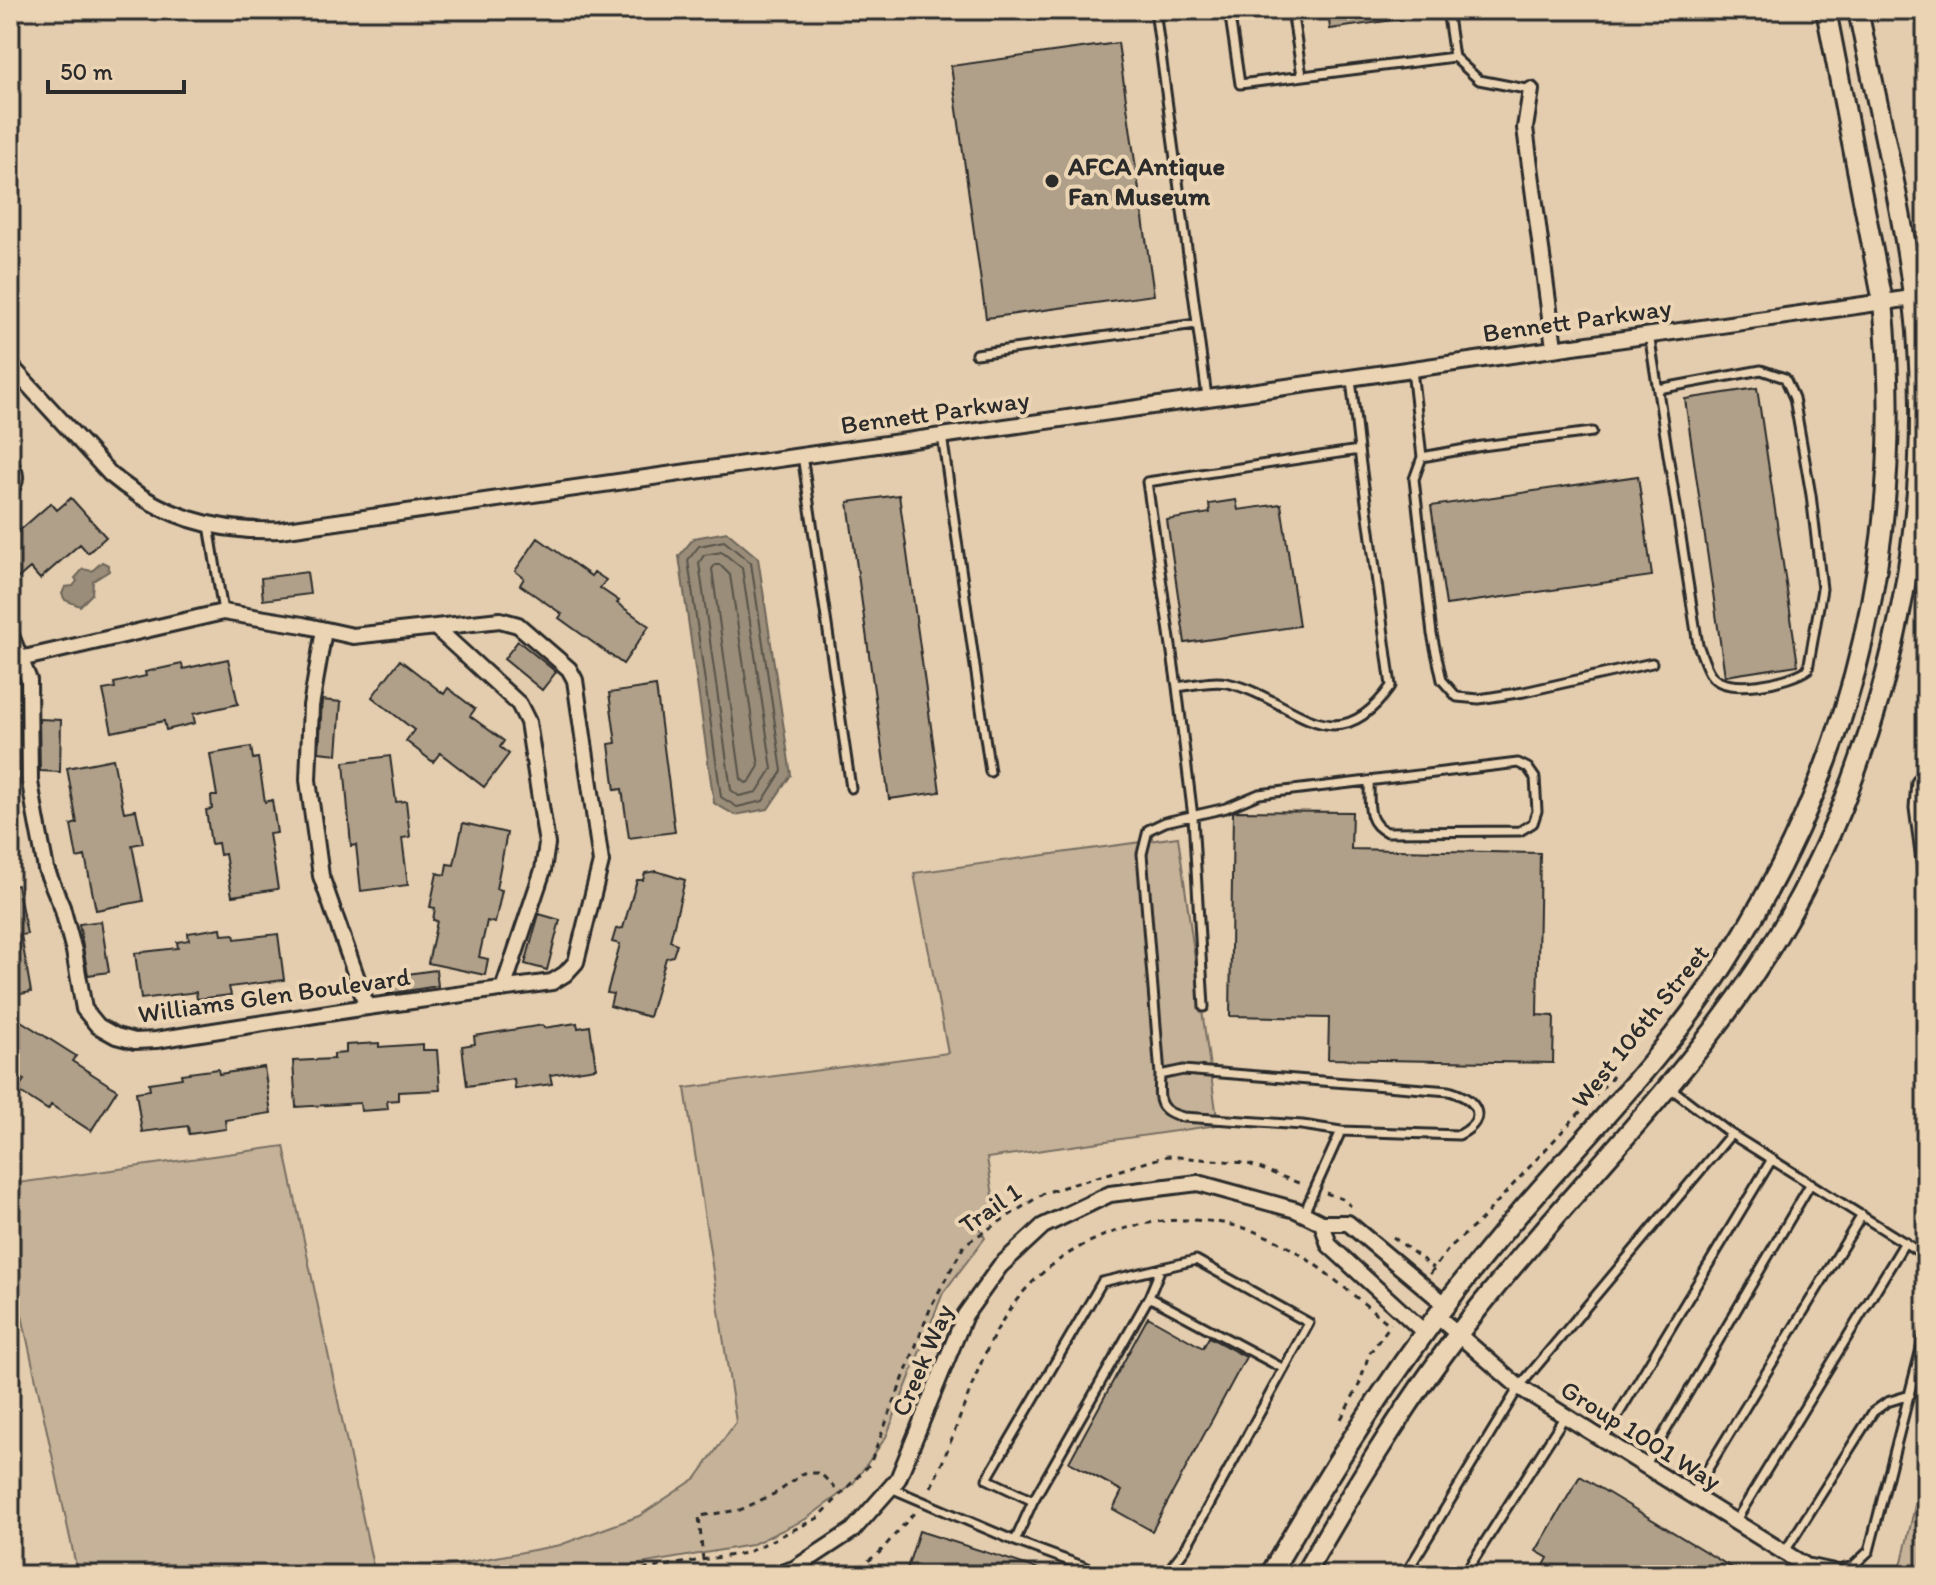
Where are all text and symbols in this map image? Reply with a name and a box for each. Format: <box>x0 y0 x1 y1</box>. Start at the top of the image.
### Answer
scale bar <box>48 44 184 94</box>
text: 50 m <box>60 57 113 86</box>
place label: AFCA Antique Fan Museum <box>1067 150 1225 212</box>
marker: AFCA Antique Fan Museum <box>1043 172 1061 190</box>
street label: Bennett Parkway <box>1481 291 1673 349</box>
street label: Bennett Parkway <box>839 383 1031 441</box>
street label: West 106th Street <box>1564 937 1716 1114</box>
street label: Williams Glen Boulevard <box>136 960 413 1030</box>
street label: Trail 1 <box>953 1175 1027 1241</box>
street label: Creek Way <box>884 1299 960 1421</box>
street label: Group 1001 Way <box>1555 1373 1727 1497</box>

